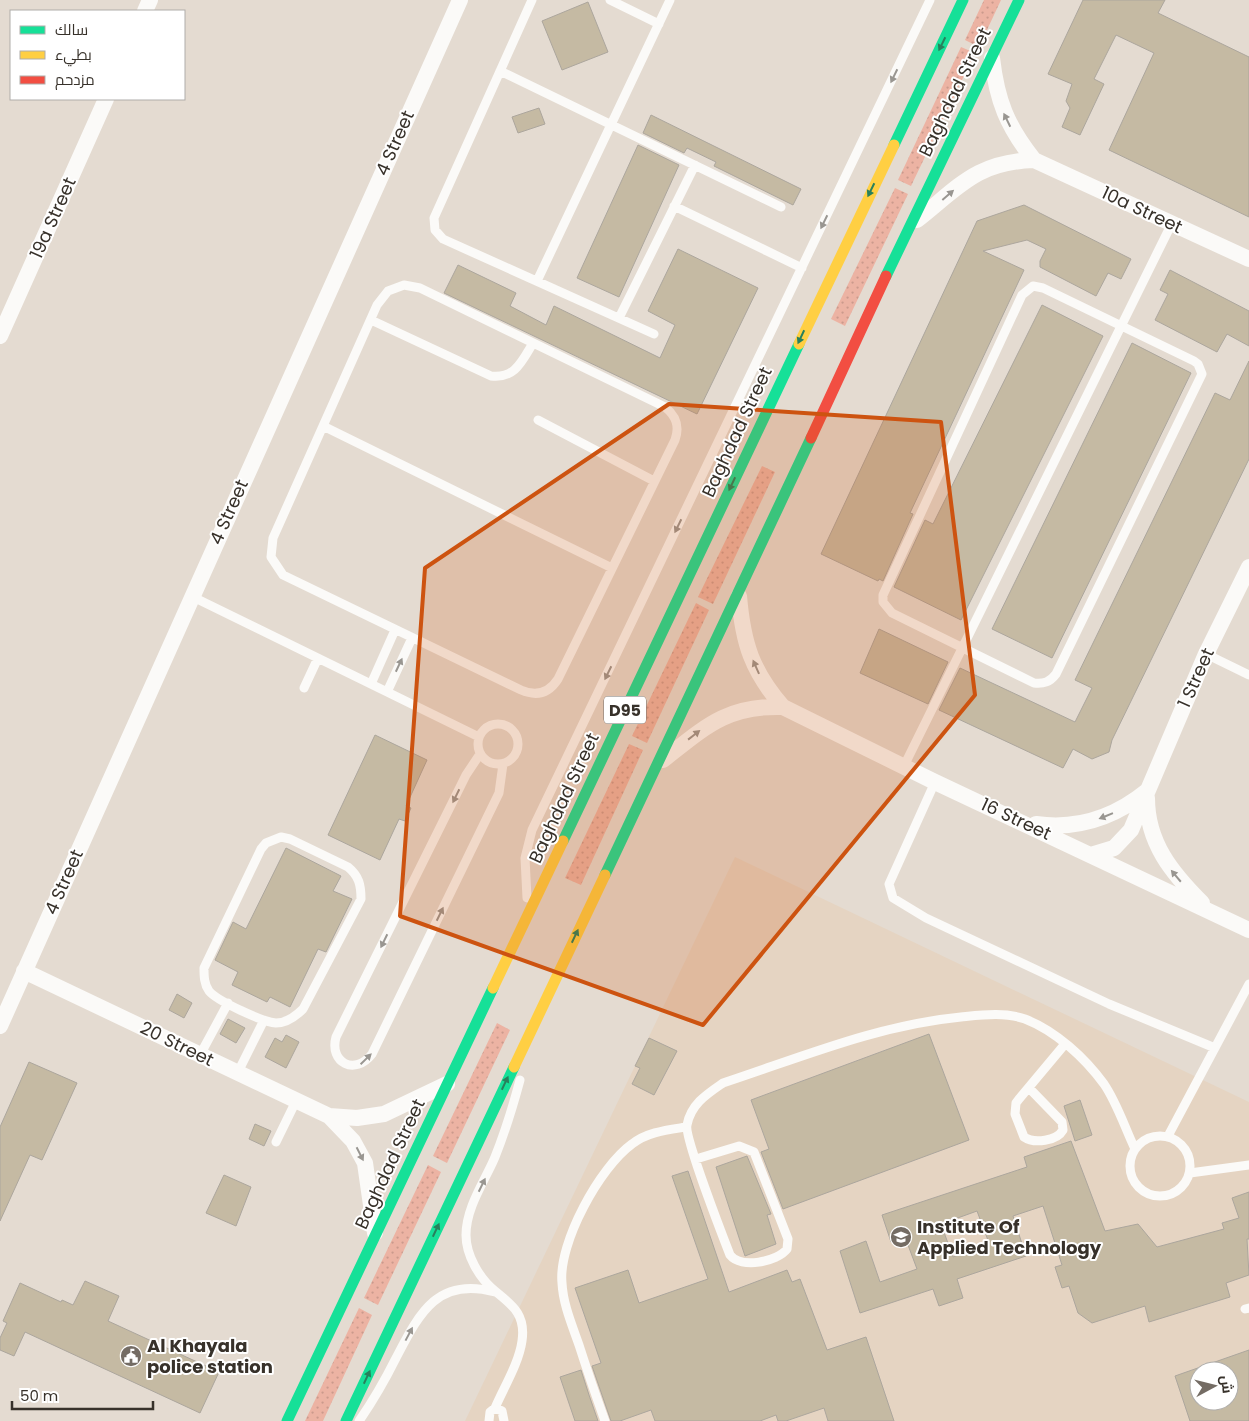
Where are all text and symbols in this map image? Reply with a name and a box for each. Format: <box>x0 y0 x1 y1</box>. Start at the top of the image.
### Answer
legend <box>10 10 185 100</box>
text: سالك <box>55 19 88 40</box>
street label: Baghdad Street <box>912 23 997 161</box>
one-way arrow <box>938 37 946 51</box>
text: بطيء <box>55 44 92 67</box>
one-way arrow <box>890 68 898 83</box>
text: مزدحم <box>55 69 95 90</box>
street label: 4 Street <box>369 106 420 179</box>
one-way arrow <box>1003 113 1011 127</box>
street label: 19a Street <box>23 173 82 263</box>
street label: 10a Street <box>1098 180 1187 239</box>
one-way arrow <box>867 183 876 198</box>
one-way arrow <box>941 189 954 200</box>
one-way arrow <box>820 215 828 229</box>
one-way arrow <box>797 330 805 344</box>
street label: Baghdad Street <box>695 363 778 501</box>
street label: 4 Street <box>203 475 254 548</box>
one-way arrow <box>728 477 736 491</box>
one-way arrow <box>674 519 682 533</box>
street label: 1 Street <box>1171 644 1220 712</box>
one-way arrow <box>396 658 404 672</box>
one-way arrow <box>751 660 759 674</box>
one-way arrow <box>603 666 611 680</box>
road number: D95 <box>604 696 646 724</box>
street label: Baghdad Street <box>522 729 605 867</box>
one-way arrow <box>687 730 700 741</box>
one-way arrow <box>452 788 460 803</box>
street label: 16 Street <box>977 791 1055 846</box>
one-way arrow <box>1099 813 1113 821</box>
street label: 4 Street <box>38 845 89 918</box>
one-way arrow <box>1171 870 1182 883</box>
one-way arrow <box>435 907 444 922</box>
one-way arrow <box>571 929 579 943</box>
one-way arrow <box>380 934 388 948</box>
street label: 20 Street <box>136 1015 218 1072</box>
one-way arrow <box>360 1053 372 1064</box>
one-way arrow <box>501 1076 509 1090</box>
street label: Baghdad Street <box>348 1095 431 1233</box>
one-way arrow <box>356 1146 364 1161</box>
one-way arrow <box>478 1178 486 1192</box>
place label: Institute Of Applied Technology <box>917 1214 1102 1260</box>
one-way arrow <box>432 1223 440 1237</box>
school or university icon: Institute Of Applied Technology <box>889 1225 913 1249</box>
one-way arrow <box>405 1326 413 1341</box>
place label: Al Khayala police station <box>147 1333 273 1379</box>
public building icon: Al Khayala police station <box>119 1344 143 1368</box>
north arrow <box>1189 1361 1239 1411</box>
one-way arrow <box>363 1370 371 1384</box>
text: ش <box>1216 1374 1238 1395</box>
scale bar <box>12 1378 154 1410</box>
text: 50 m <box>20 1385 58 1406</box>

